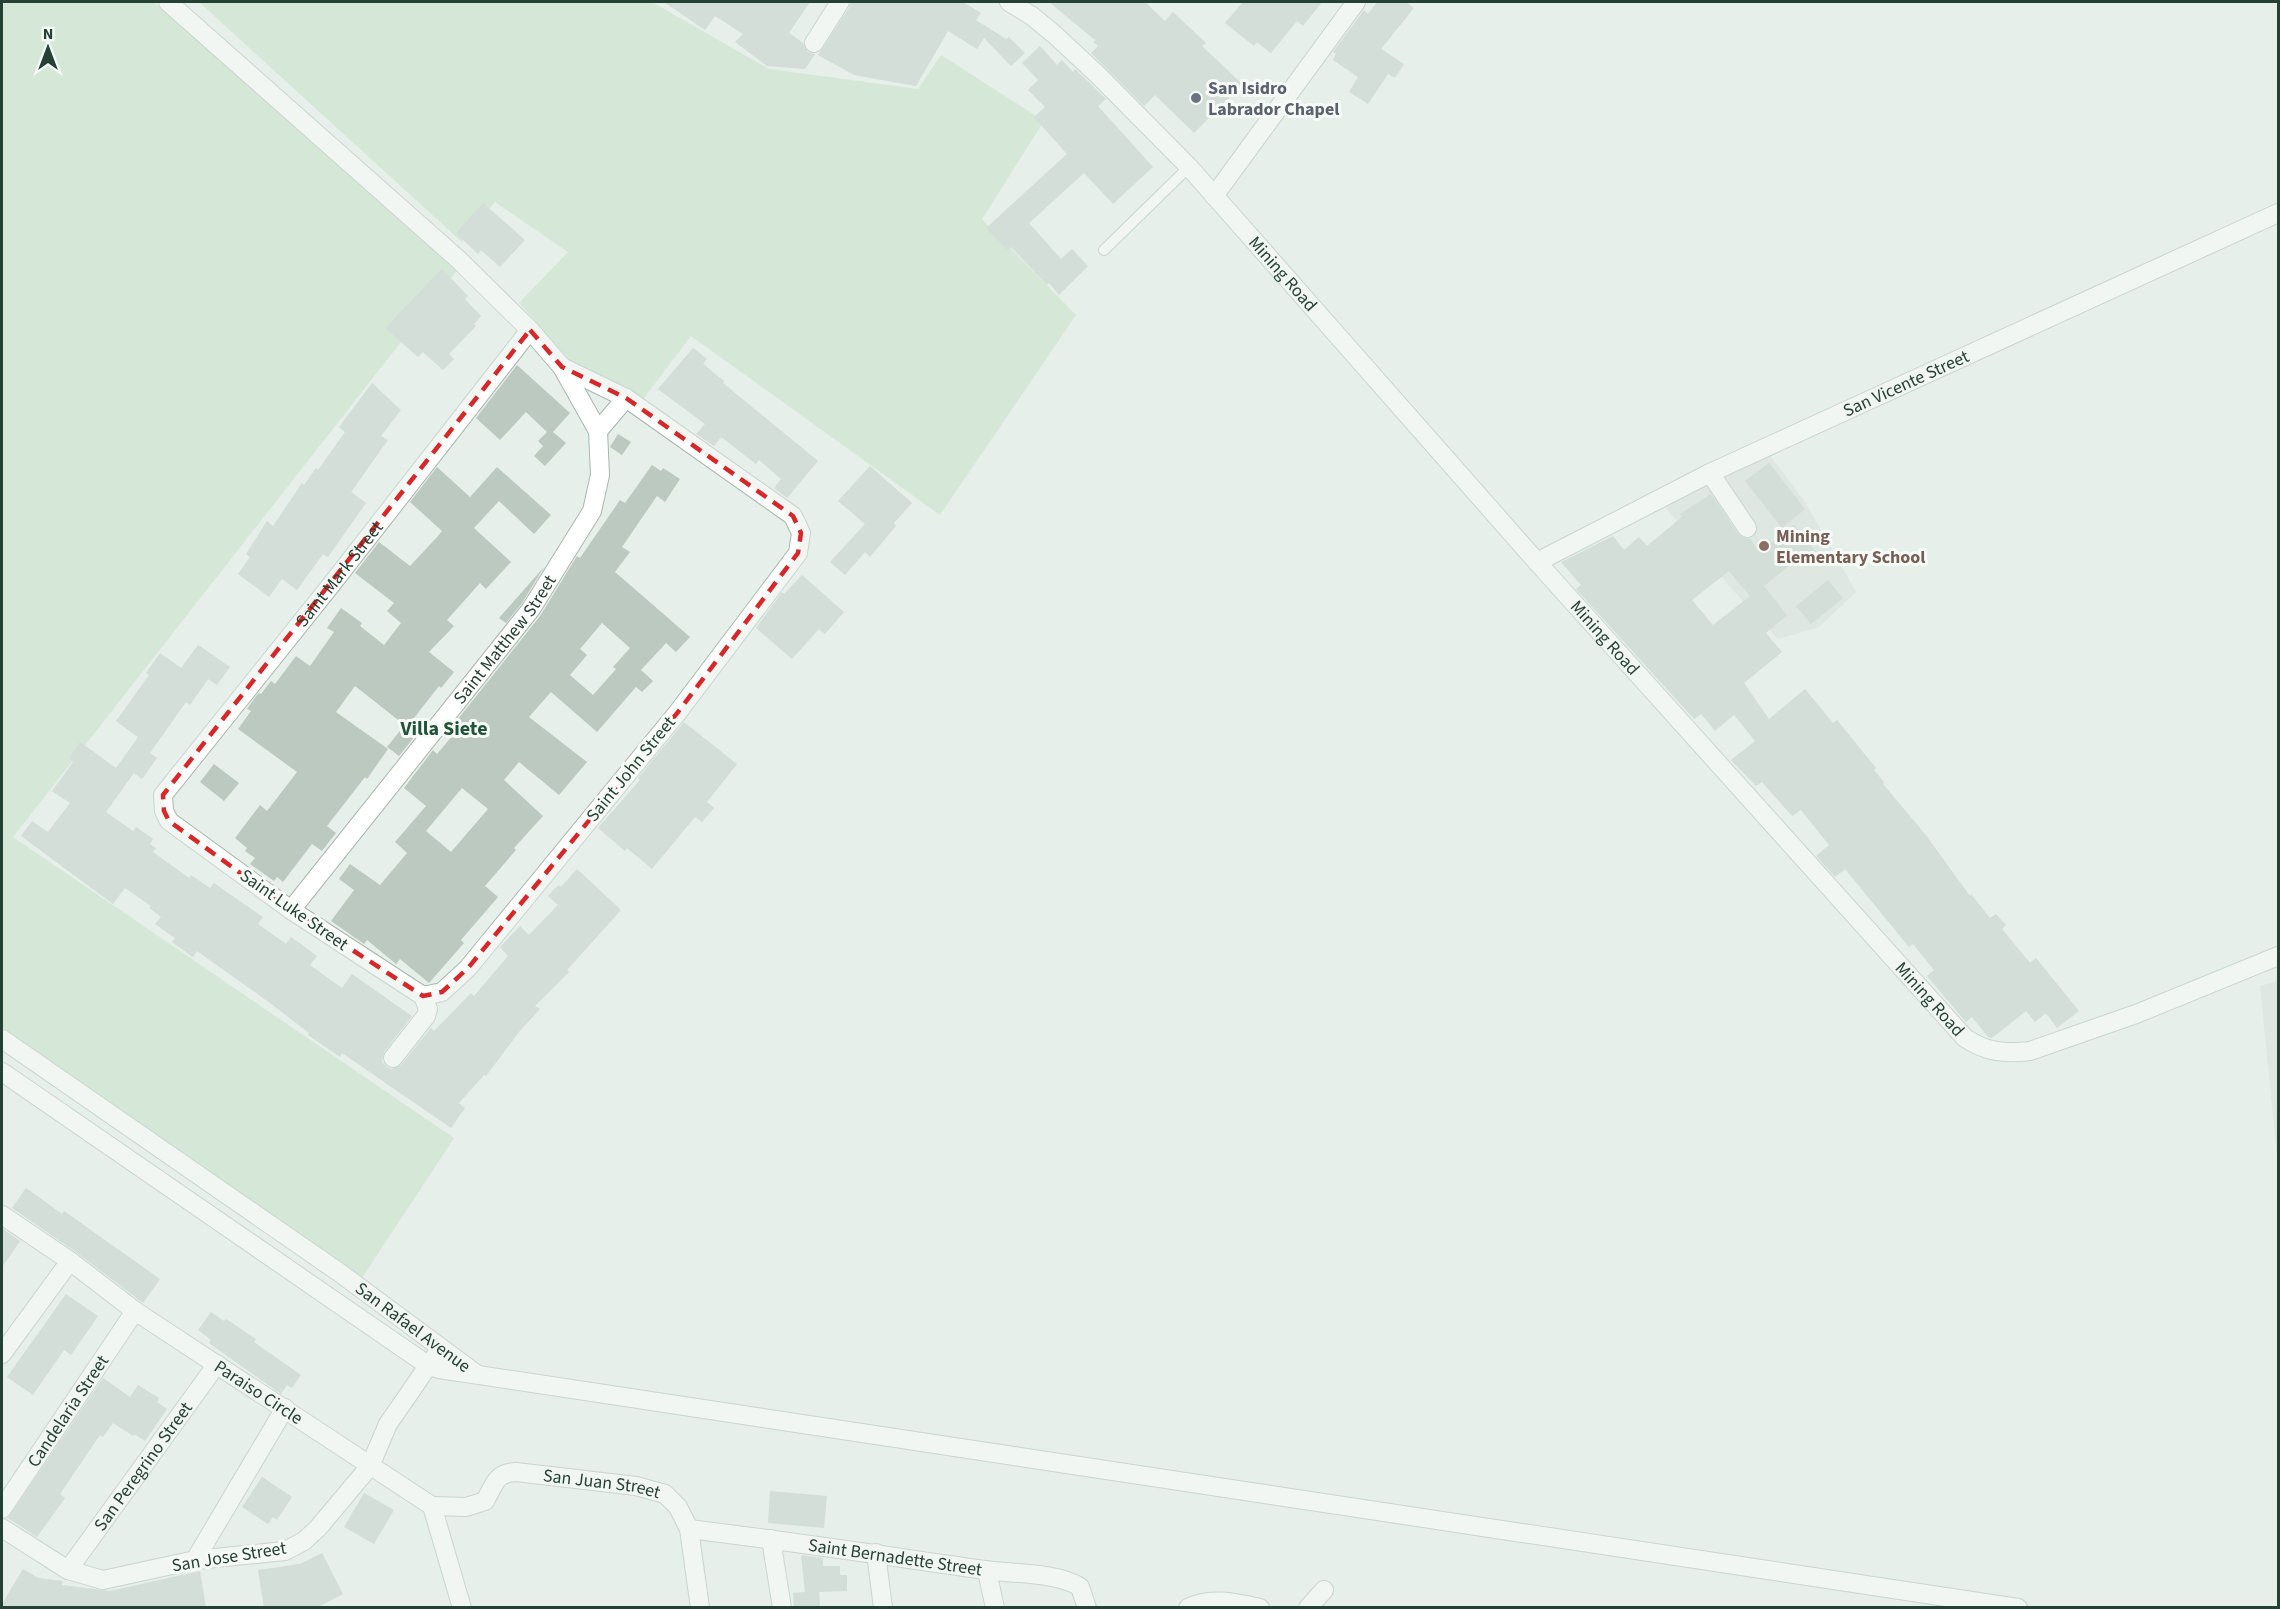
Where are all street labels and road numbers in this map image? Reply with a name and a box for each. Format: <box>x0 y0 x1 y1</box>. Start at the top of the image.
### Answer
street label: Mining Road <box>1243 230 1323 317</box>
street label: San Vicente Street <box>1839 344 1973 423</box>
street label: Saint Mark Street <box>290 516 389 632</box>
street label: Saint Matthew Street <box>447 570 562 709</box>
street label: Mining Road <box>1565 595 1645 681</box>
street label: Saint John Street <box>581 711 681 827</box>
street label: Saint Luke Street <box>235 863 353 957</box>
street label: Mining Road <box>1890 956 1970 1042</box>
street label: San Rafael Avenue <box>350 1276 476 1378</box>
street label: Candelaria Street <box>21 1350 115 1472</box>
street label: Paraiso Circle <box>209 1354 308 1430</box>
street label: San Peregrino Street <box>88 1397 198 1536</box>
street label: San Juan Street <box>542 1463 663 1505</box>
street label: Saint Bernadette Street <box>807 1532 984 1582</box>
street label: San Jose Street <box>170 1536 288 1578</box>

